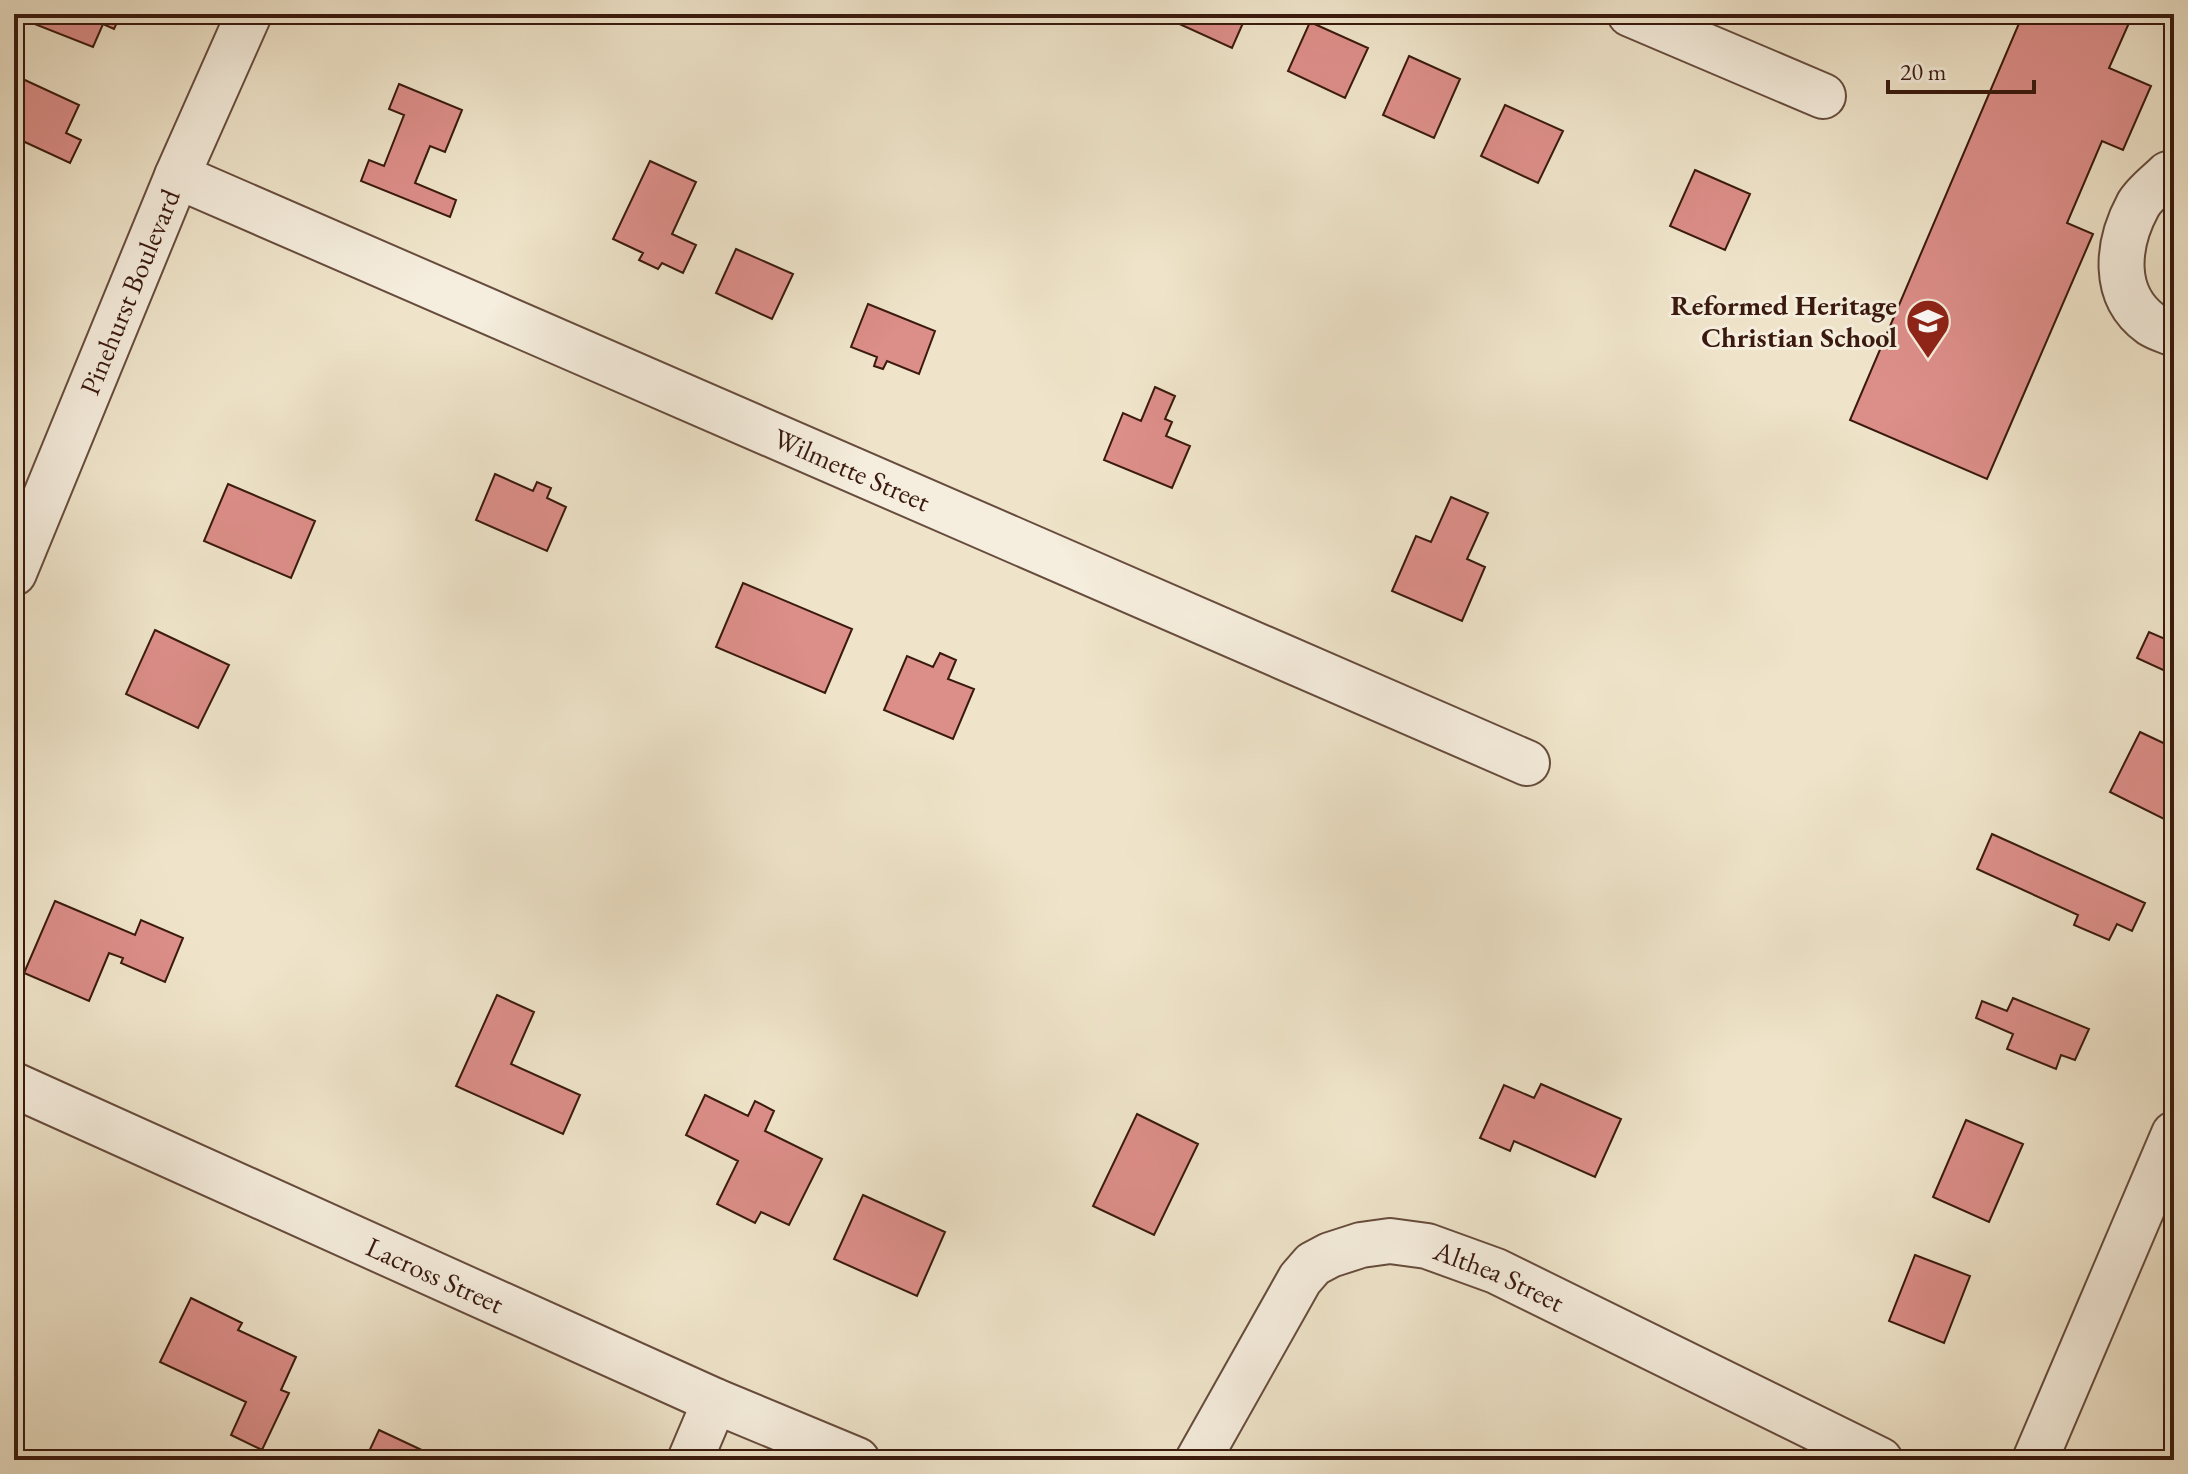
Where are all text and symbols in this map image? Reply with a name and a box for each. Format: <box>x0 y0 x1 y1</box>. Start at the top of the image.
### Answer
scale bar <box>1888 44 2034 94</box>
text: 20 m <box>1900 56 1947 87</box>
street label: Pinehurst Boulevard <box>71 183 188 400</box>
place label: Reformed Heritage Christian School <box>1670 287 1897 355</box>
school or university icon: Reformed Heritage Christian School <box>1904 297 1952 360</box>
street label: Wilmette Street <box>768 420 936 519</box>
street label: Lacross Street <box>361 1228 510 1322</box>
street label: Althea Street <box>1428 1232 1570 1320</box>

